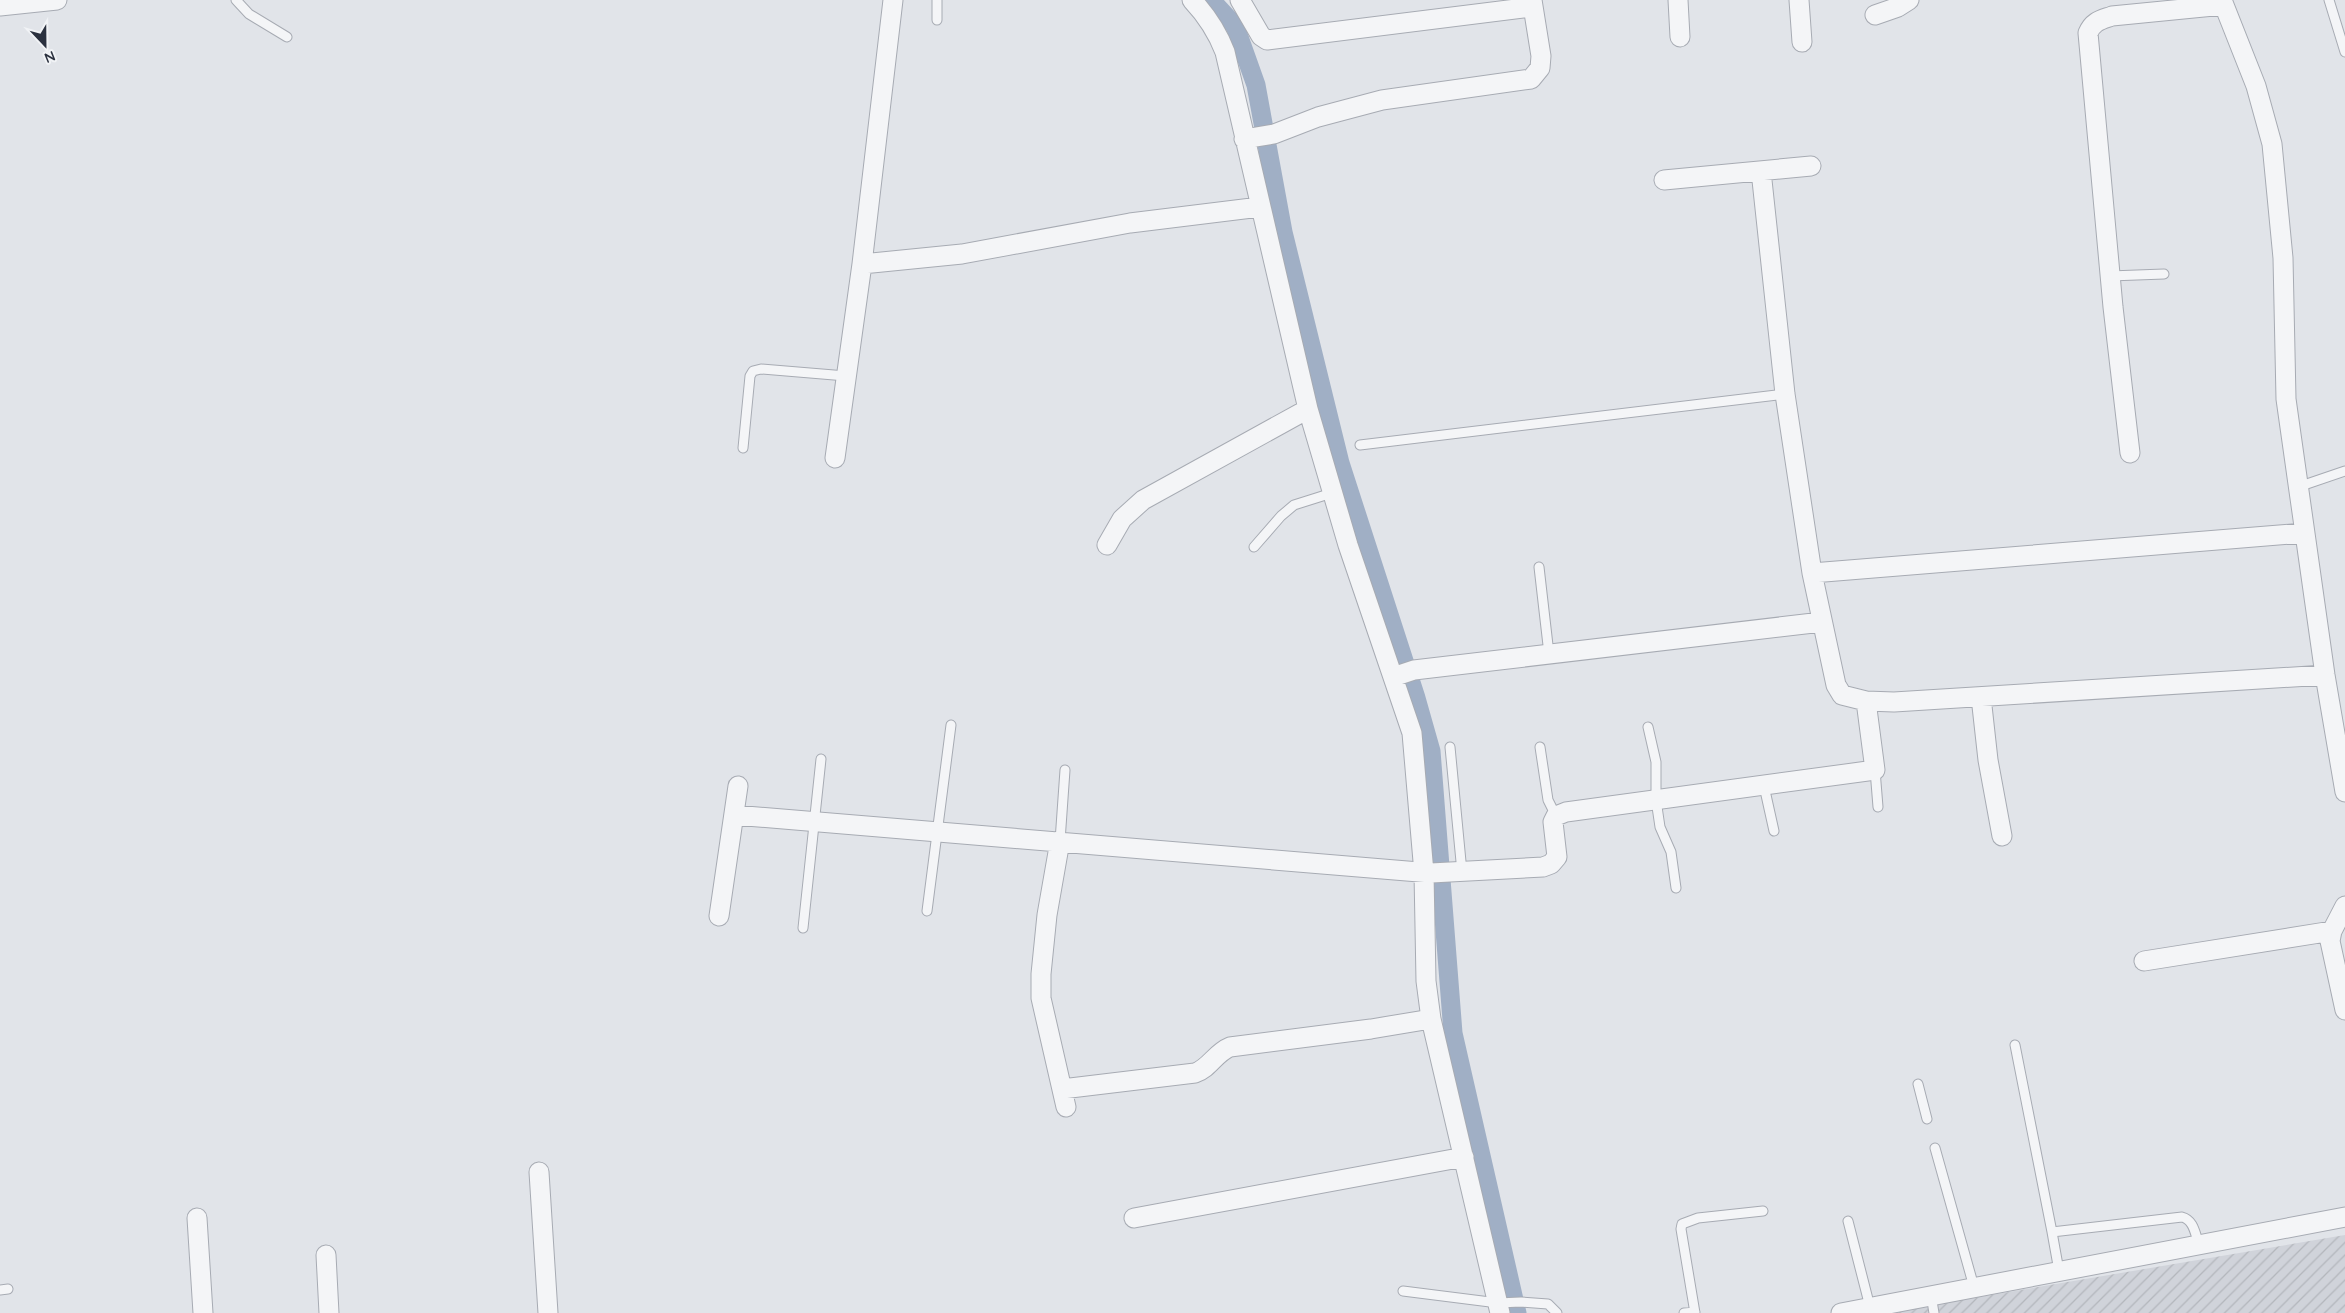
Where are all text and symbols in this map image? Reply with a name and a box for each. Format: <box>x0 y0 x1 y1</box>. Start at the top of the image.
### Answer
north arrow <box>20 20 70 70</box>
text: N <box>42 47 58 67</box>

